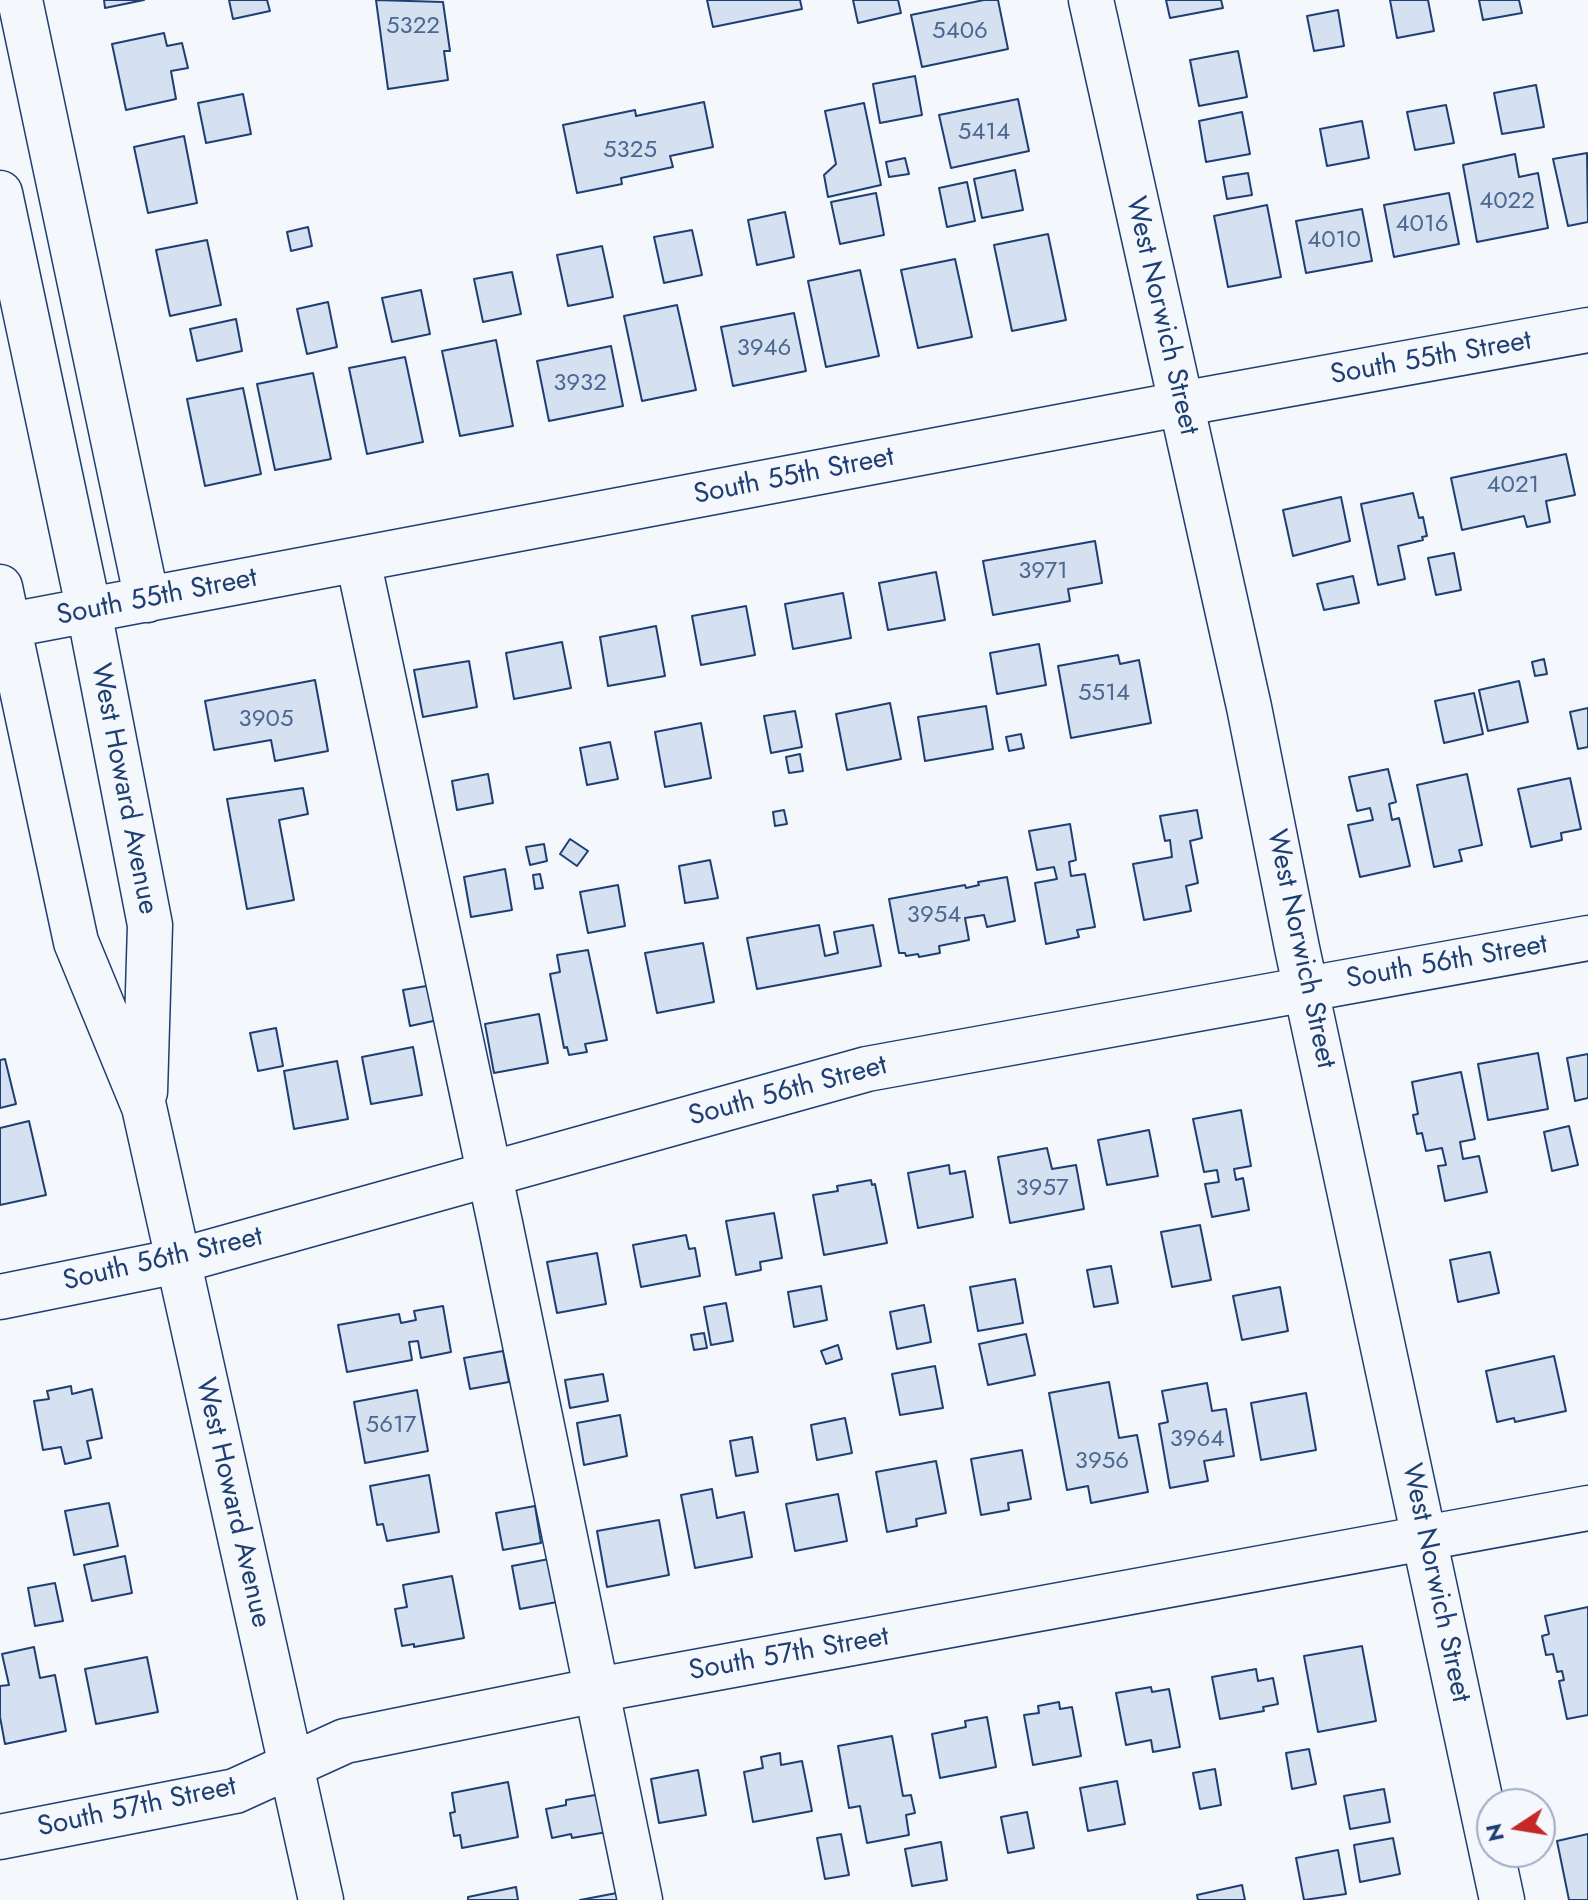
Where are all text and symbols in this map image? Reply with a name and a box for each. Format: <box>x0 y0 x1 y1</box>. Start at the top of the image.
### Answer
house number: 5322 <box>386 13 440 41</box>
house number: 5406 <box>932 18 988 46</box>
house number: 5414 <box>958 119 1010 147</box>
house number: 5325 <box>603 137 657 165</box>
house number: 4022 <box>1479 188 1535 216</box>
street label: West Norwich Street <box>1117 194 1205 438</box>
house number: 4016 <box>1395 211 1449 239</box>
house number: 4010 <box>1307 227 1361 255</box>
street label: South 55th Street <box>1328 325 1534 393</box>
house number: 3946 <box>737 335 791 363</box>
house number: 3932 <box>553 370 607 398</box>
street label: South 55th Street <box>691 441 897 513</box>
house number: 4021 <box>1487 472 1539 500</box>
house number: 3971 <box>1018 558 1068 586</box>
street label: South 55th Street <box>54 562 260 634</box>
street label: West Howard Avenue <box>82 661 164 917</box>
house number: 5514 <box>1078 680 1130 708</box>
house number: 3905 <box>239 706 293 734</box>
street label: West Norwich Street <box>1258 826 1342 1072</box>
house number: 3954 <box>907 902 961 930</box>
street label: South 56th Street <box>1344 929 1550 997</box>
street label: South 56th Street <box>685 1049 891 1135</box>
house number: 3957 <box>1015 1175 1069 1203</box>
street label: South 56th Street <box>60 1221 266 1299</box>
street label: West Howard Avenue <box>187 1375 277 1631</box>
house number: 5617 <box>366 1412 416 1440</box>
house number: 3964 <box>1170 1426 1224 1454</box>
house number: 3956 <box>1075 1448 1129 1476</box>
street label: West Norwich Street <box>1393 1460 1477 1706</box>
street label: South 57th Street <box>686 1621 892 1689</box>
street label: South 57th Street <box>35 1771 239 1845</box>
north arrow <box>1476 1788 1556 1868</box>
text: N <box>1477 1821 1512 1844</box>

